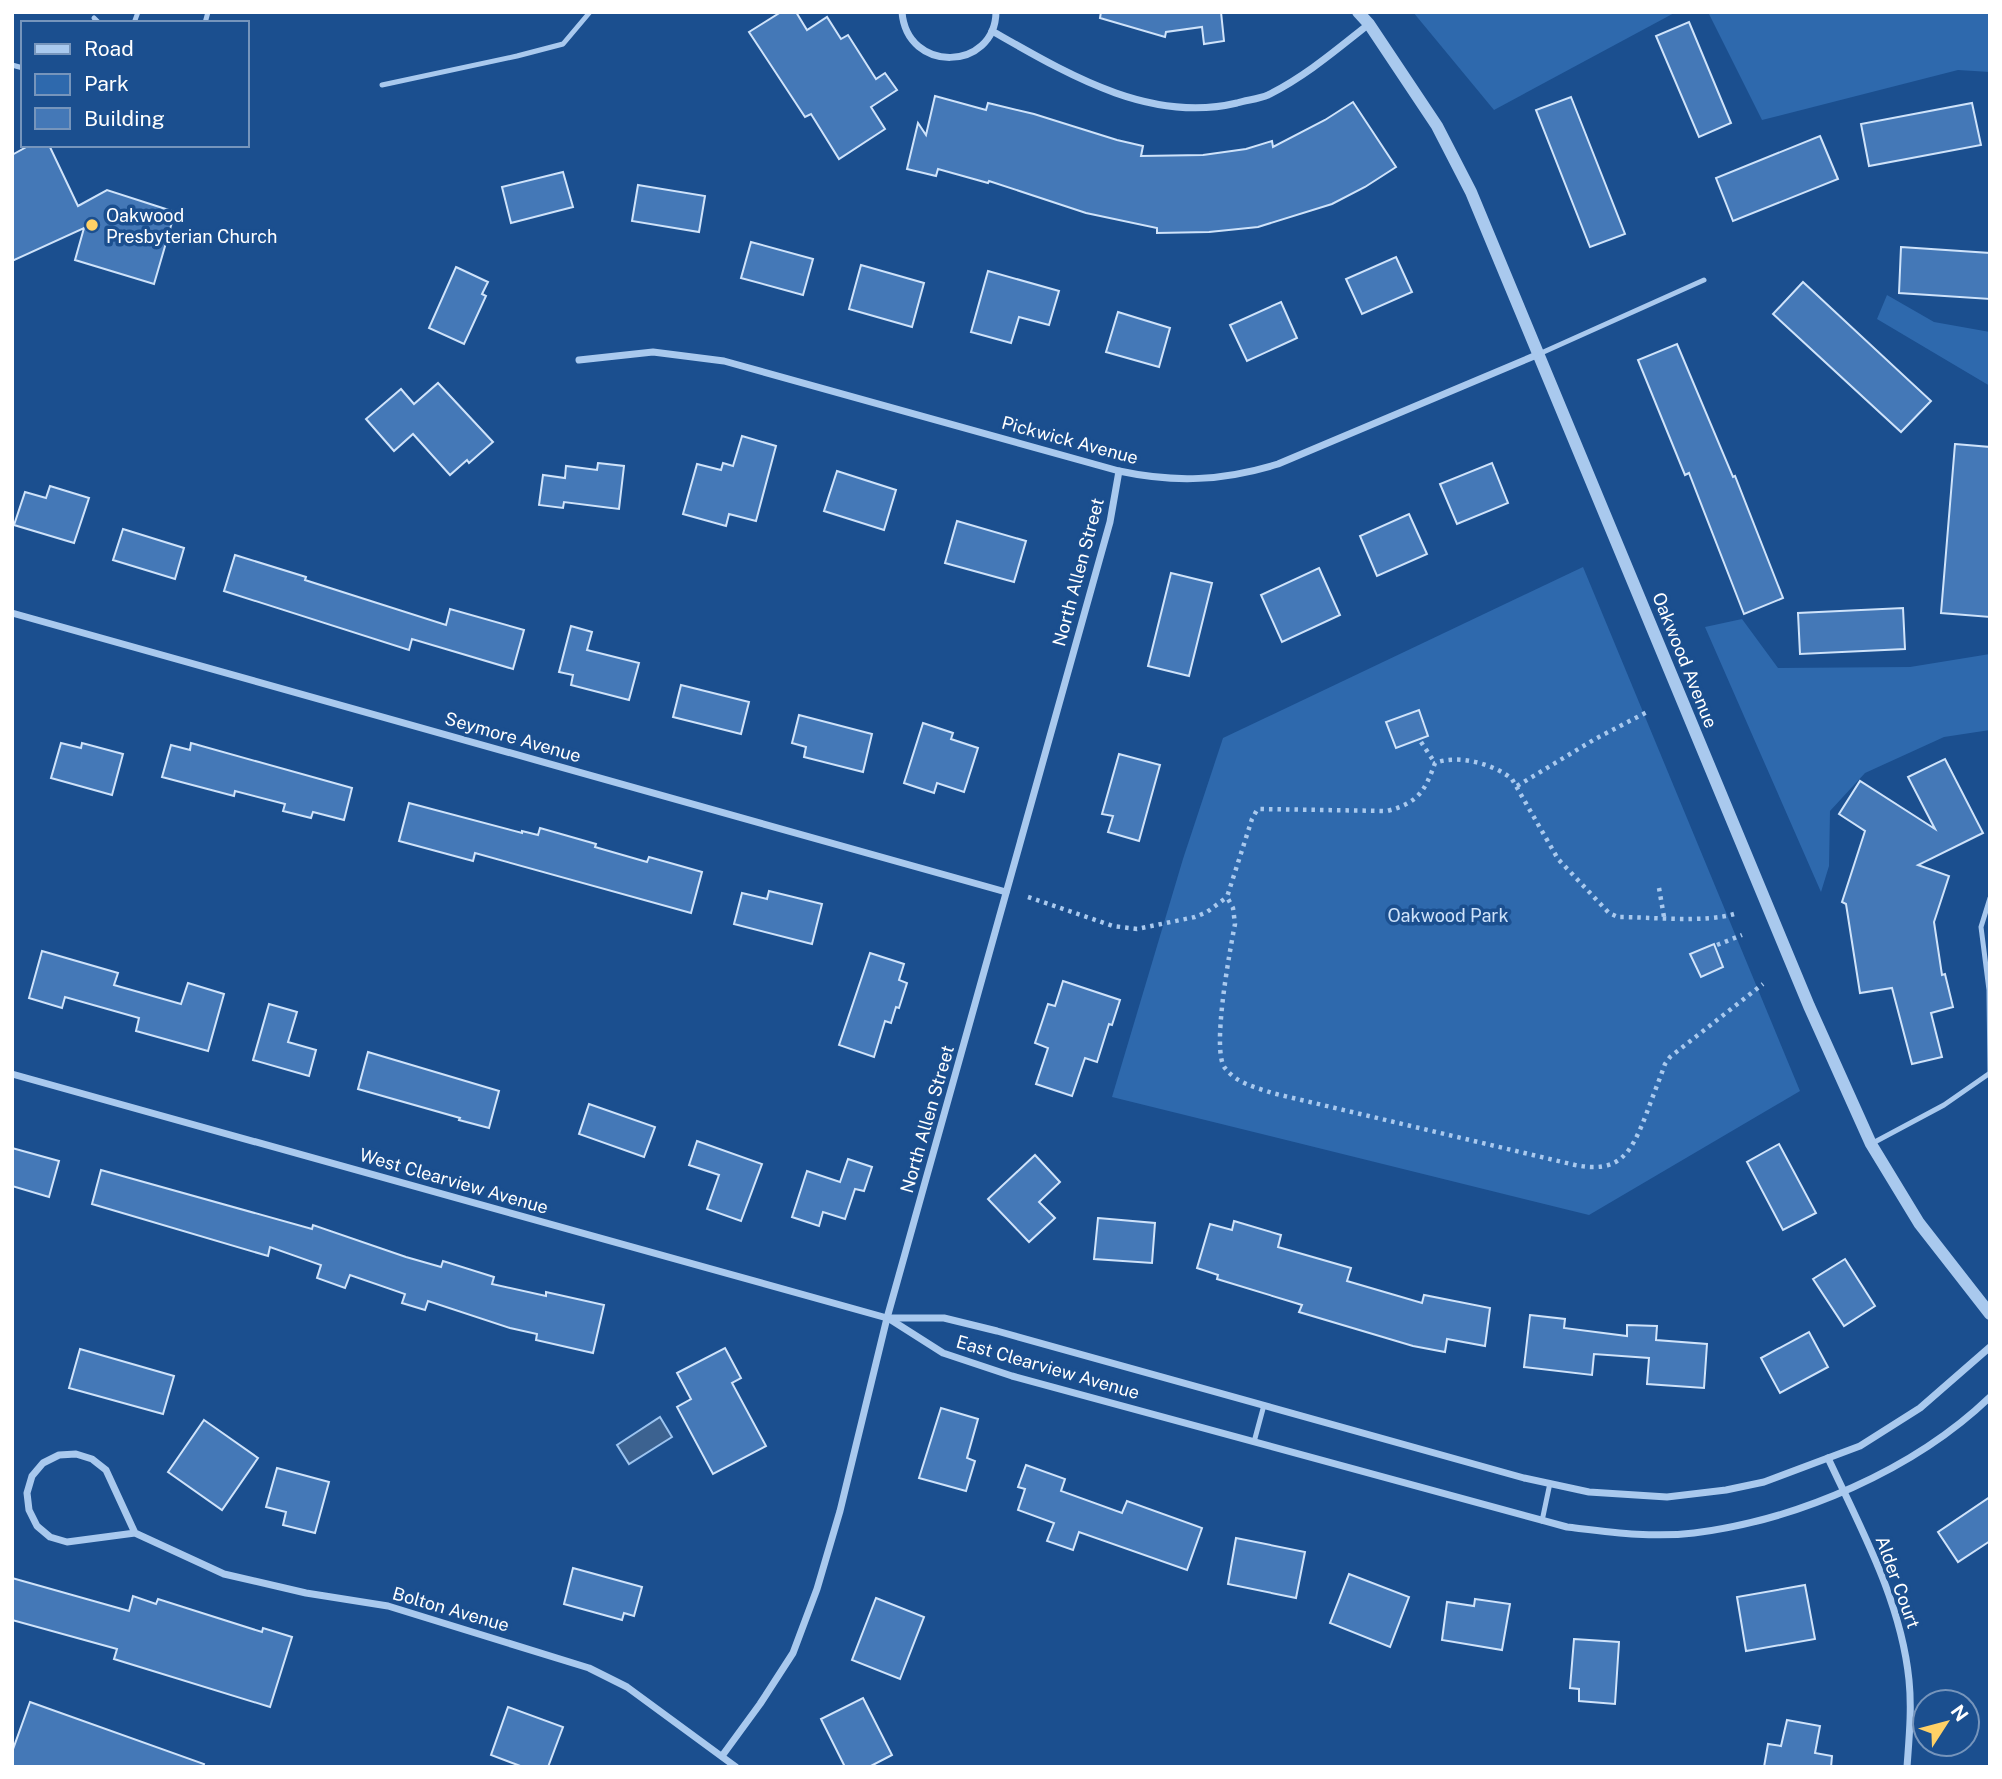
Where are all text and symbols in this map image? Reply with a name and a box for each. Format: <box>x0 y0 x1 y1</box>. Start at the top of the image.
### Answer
legend <box>21 21 248 147</box>
text: Road <box>84 36 134 61</box>
text: Park <box>84 71 129 96</box>
text: Building <box>84 106 165 131</box>
place label: Oakwood Presbyterian Church <box>106 205 277 247</box>
marker: Oakwood Presbyterian Church <box>84 217 100 233</box>
street label: Pickwick Avenue <box>999 412 1141 468</box>
street label: North Allen Street <box>1048 496 1108 648</box>
street label: Oakwood Avenue <box>1648 589 1722 731</box>
street label: Seymore Avenue <box>442 708 584 766</box>
park label: Oakwood Park <box>1387 905 1509 926</box>
street label: North Allen Street <box>896 1043 958 1195</box>
street label: West Clearview Avenue <box>357 1144 551 1218</box>
street label: East Clearview Avenue <box>954 1331 1142 1403</box>
street label: Alder Court <box>1872 1533 1924 1631</box>
street label: Bolton Avenue <box>390 1582 512 1636</box>
north arrow <box>1911 1688 1981 1758</box>
text: N <box>1946 1701 1973 1725</box>

